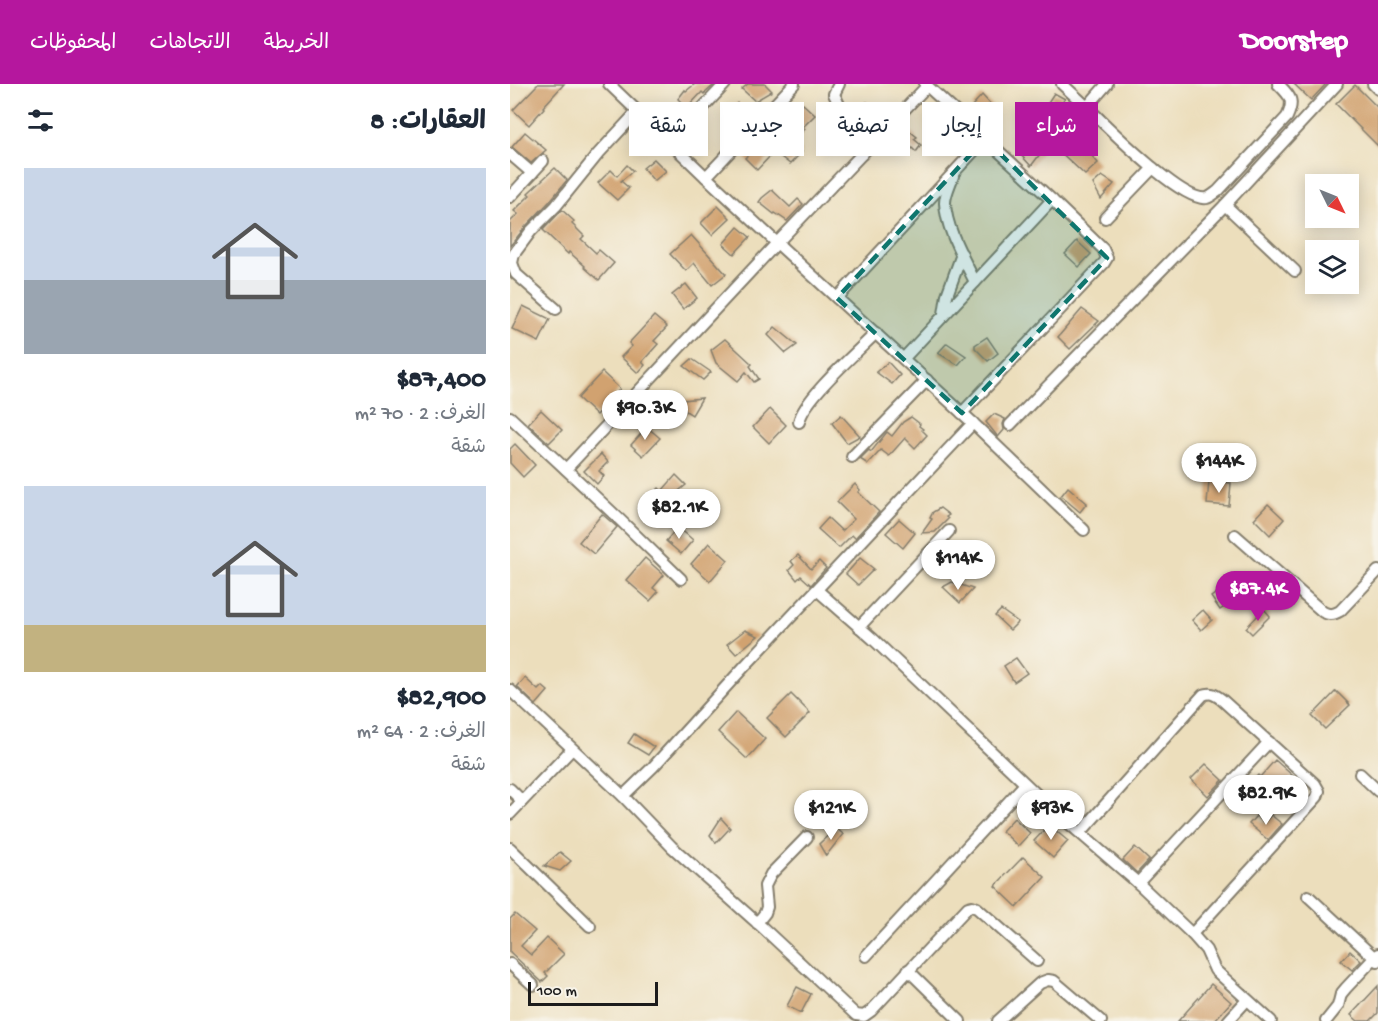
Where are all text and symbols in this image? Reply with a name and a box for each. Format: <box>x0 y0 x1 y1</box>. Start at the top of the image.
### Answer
text: Doorstep <box>1241 26 1348 59</box>
text: المحفوظات <box>30 32 116 57</box>
text: الاتجاهات <box>149 32 231 57</box>
text: الخريطة <box>264 32 329 57</box>
chip: شقة <box>629 102 708 156</box>
chip: جديد <box>720 102 804 156</box>
chip: تصفية <box>816 102 910 156</box>
chip: إيجار <box>922 102 1003 156</box>
chip: شراء <box>1015 102 1098 156</box>
icon: filters <box>24 104 57 137</box>
text: العقارات: 8 <box>370 108 486 139</box>
north arrow <box>1305 174 1359 228</box>
map controls <box>1305 174 1359 294</box>
icon: home <box>201 207 309 315</box>
button: layers <box>1305 240 1359 294</box>
text: $87,400 <box>397 366 486 397</box>
pin: $90.3K <box>596 390 694 441</box>
text: $90.3K <box>616 398 674 421</box>
text: الغرف: 2 · 70 m² <box>355 404 486 427</box>
text: شقة <box>451 437 486 460</box>
pin: $144K <box>1177 443 1261 494</box>
text: $144K <box>1195 451 1243 474</box>
pin: $82.1K <box>630 489 728 540</box>
text: $82.1K <box>651 497 707 520</box>
icon: home <box>201 525 309 633</box>
pin: $114K <box>916 540 1000 591</box>
text: $114K <box>935 548 981 571</box>
pin: $87.4K <box>1209 571 1307 622</box>
text: $87.4K <box>1229 579 1287 602</box>
text: $82,900 <box>397 684 486 715</box>
text: الغرف: 2 · 64 m² <box>357 722 486 745</box>
text: شقة <box>451 755 486 778</box>
pin: $82.9K <box>1217 775 1315 826</box>
text: $82.9K <box>1237 783 1295 806</box>
pin: $121K <box>789 790 873 841</box>
pin: $93K <box>1015 790 1087 841</box>
text: $121K <box>808 798 854 821</box>
text: $93K <box>1031 798 1071 821</box>
scale bar <box>528 979 658 1006</box>
text: 100 m <box>537 983 577 1002</box>

